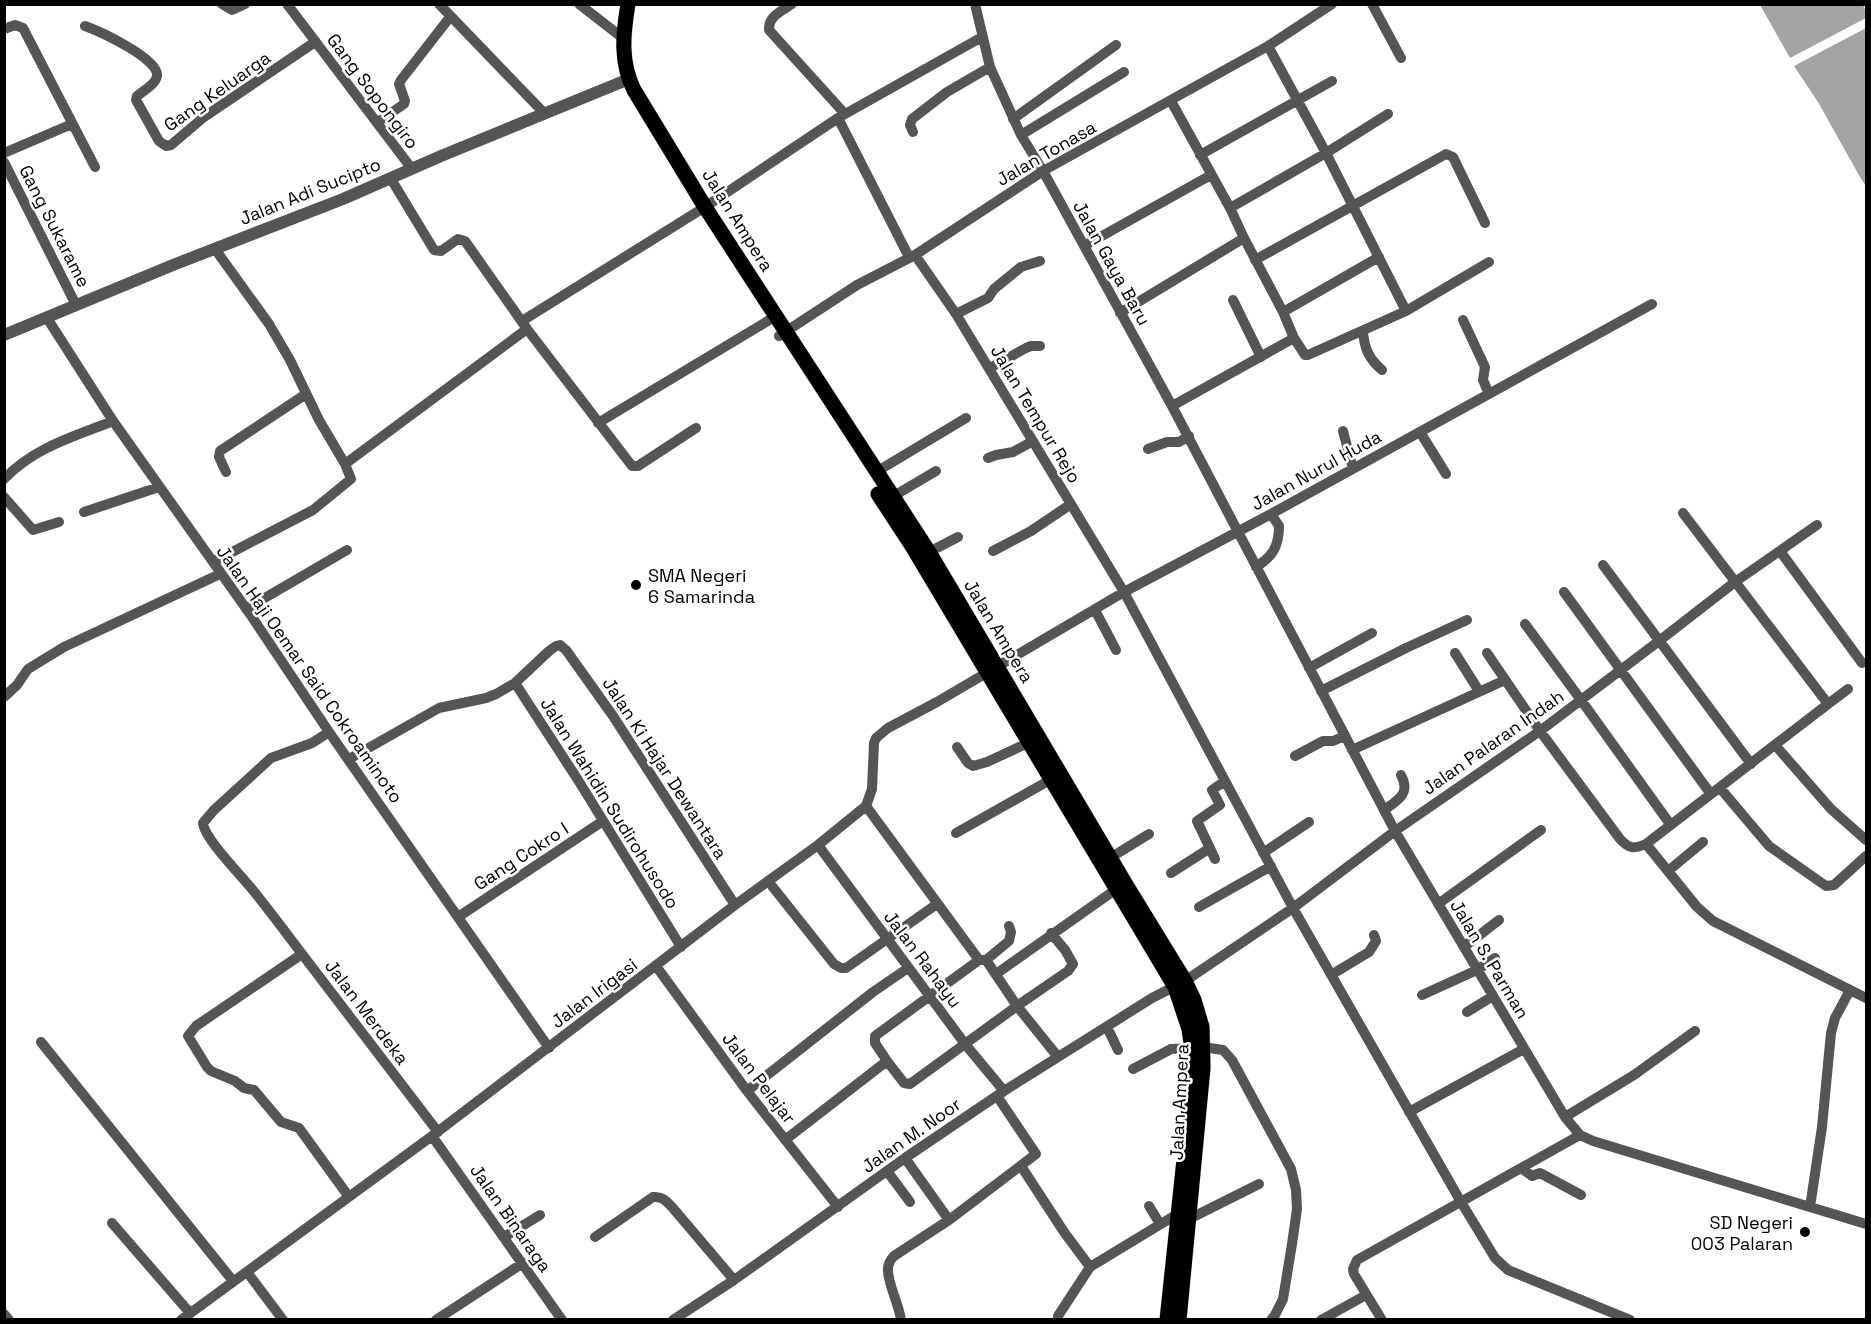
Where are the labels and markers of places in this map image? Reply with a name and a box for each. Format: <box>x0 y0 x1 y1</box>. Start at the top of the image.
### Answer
place label: SMA Negeri 6 Samarinda <box>648 564 755 608</box>
marker: SMA Negeri 6 Samarinda <box>629 578 643 592</box>
place label: SD Negeri 003 Palaran <box>1691 1211 1793 1255</box>
marker: SD Negeri 003 Palaran <box>1798 1225 1812 1239</box>

